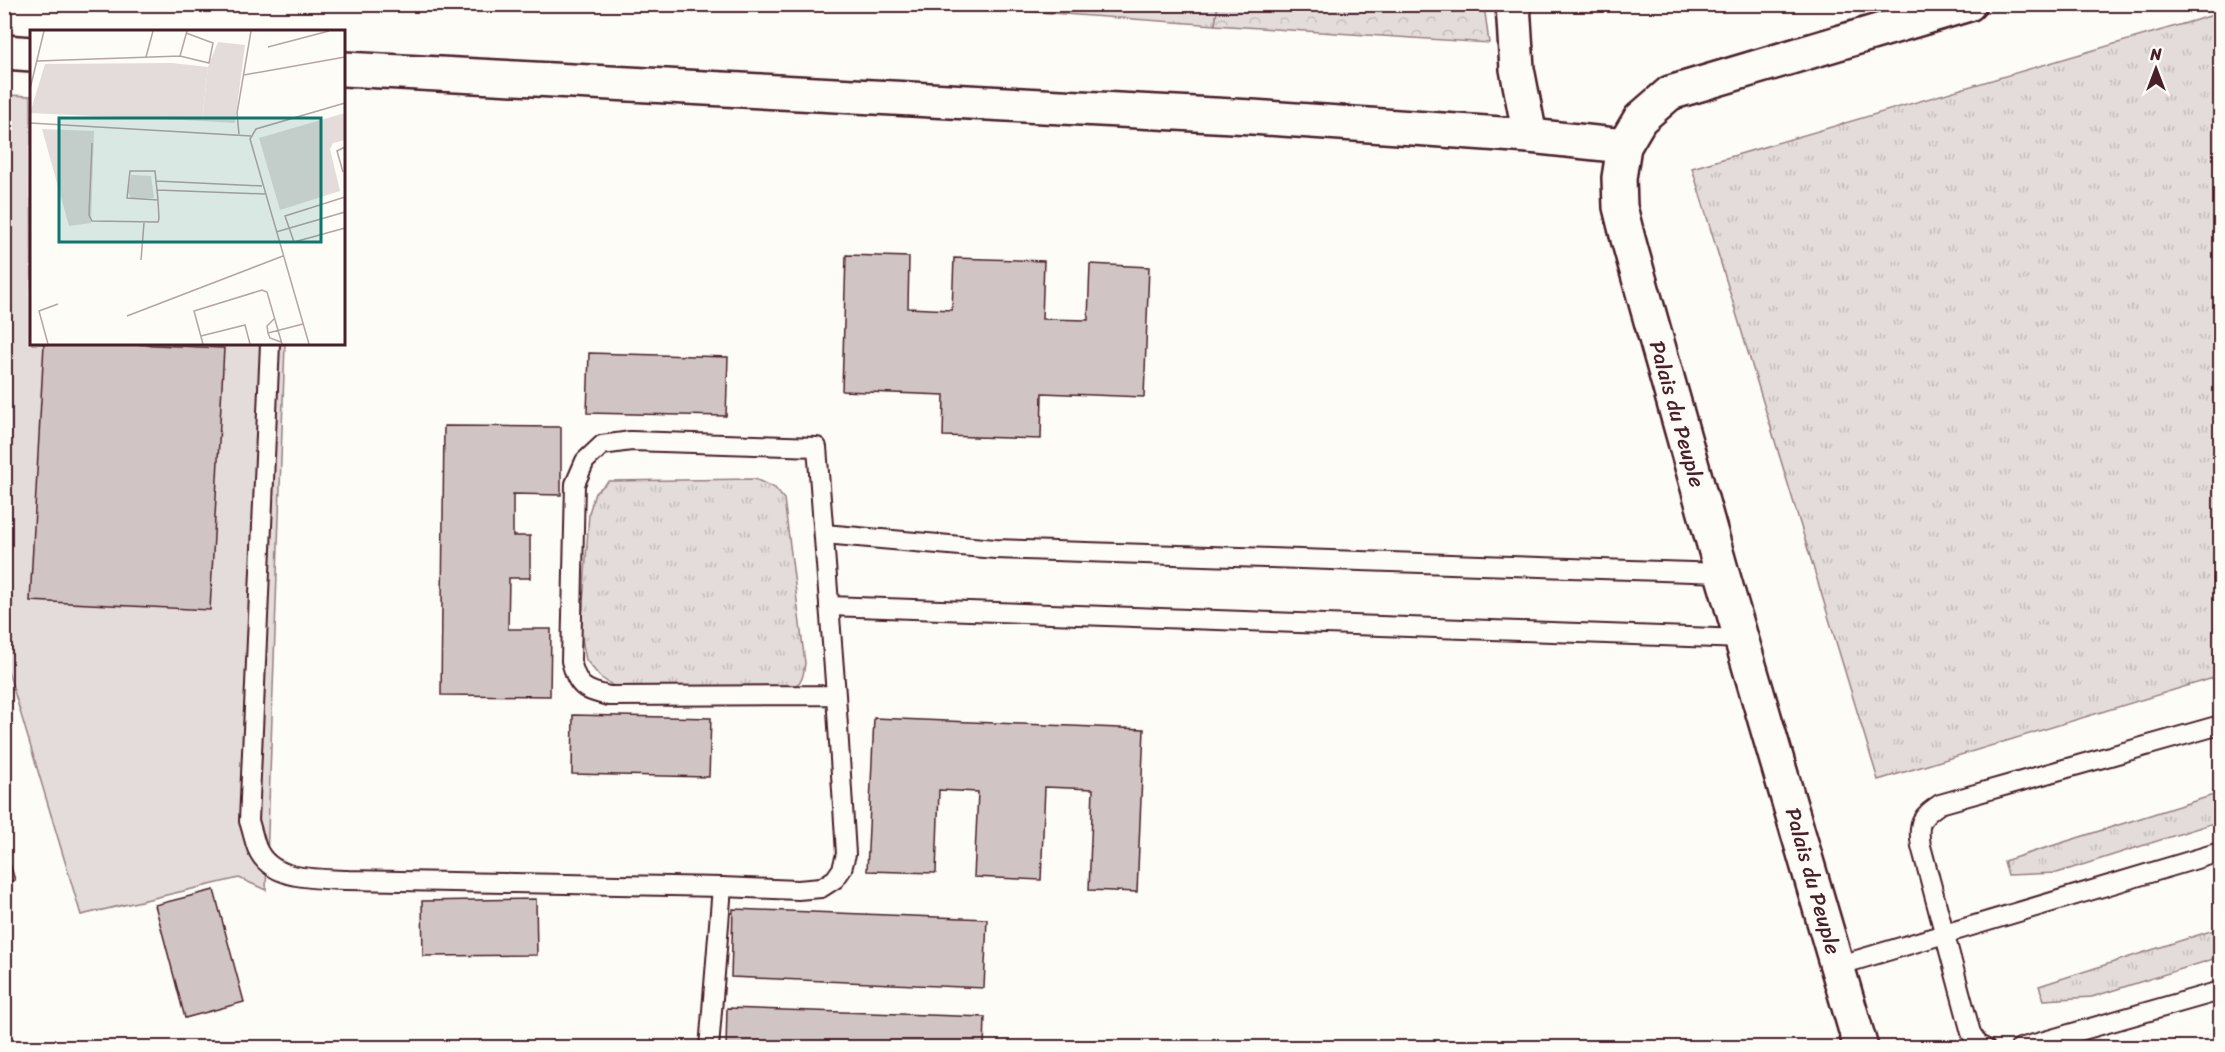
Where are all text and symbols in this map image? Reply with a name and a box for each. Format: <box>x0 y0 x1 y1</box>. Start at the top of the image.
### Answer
inset map <box>30 30 345 345</box>
north arrow <box>2126 39 2186 99</box>
text: N <box>2149 40 2162 69</box>
street label: Palais du Peuple <box>1638 336 1716 492</box>
street label: Palais du Peuple <box>1774 803 1852 959</box>

